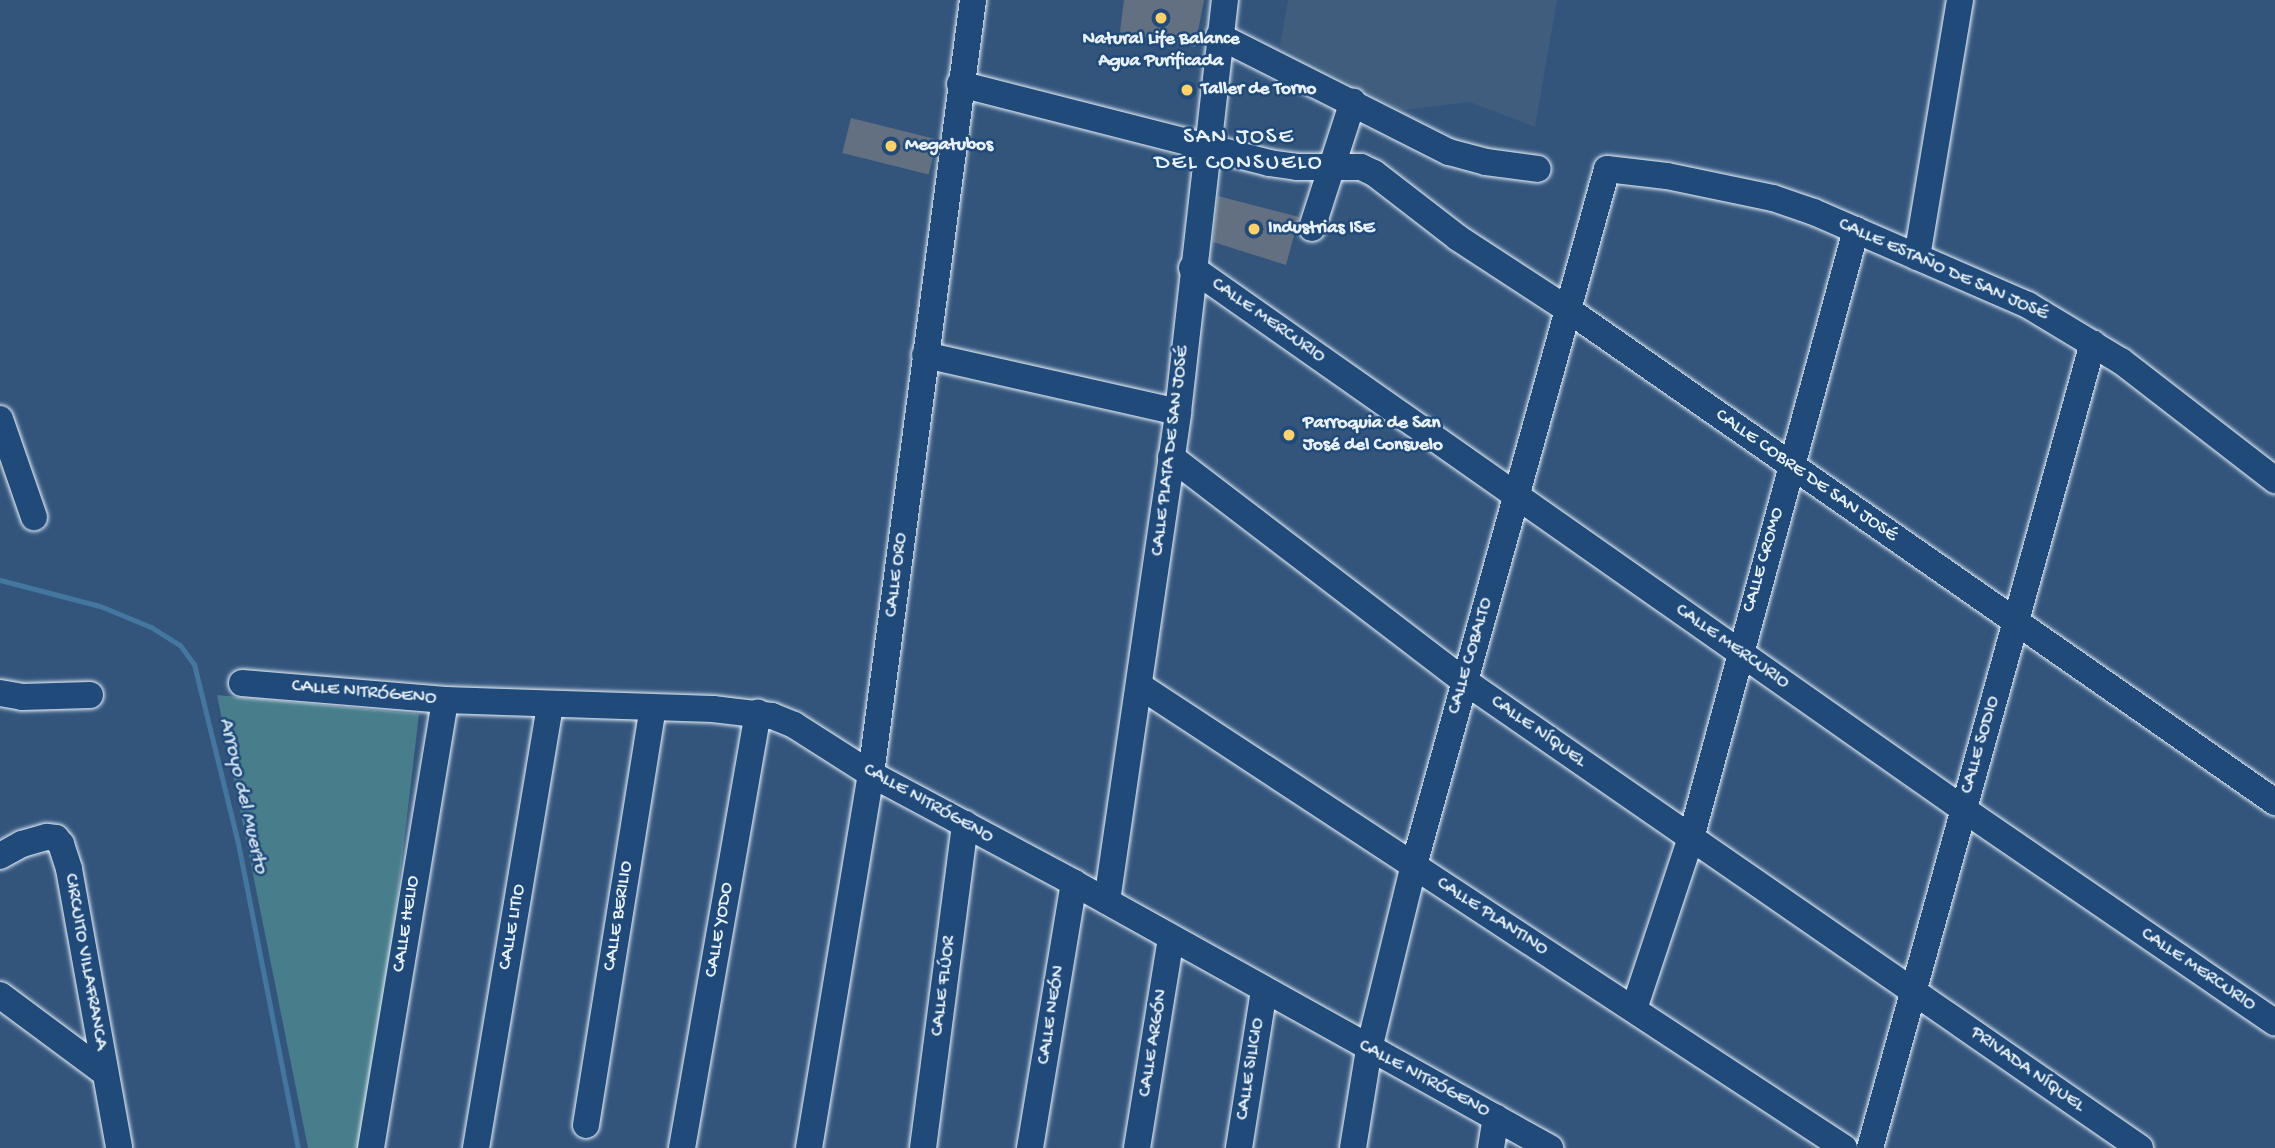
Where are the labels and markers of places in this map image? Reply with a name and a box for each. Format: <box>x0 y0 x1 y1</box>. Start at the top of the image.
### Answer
marker: Natural Life Balance Agua Purificada <box>1153 10 1169 26</box>
place label: Natural Life Balance Agua Purificada <box>1082 29 1240 73</box>
place label: Taller de Torno <box>1201 79 1316 101</box>
marker: Taller de Torno <box>1179 82 1195 98</box>
place label: Megatubos <box>905 135 993 157</box>
marker: Megatubos <box>883 138 899 154</box>
place label: Industrias ISE <box>1268 218 1374 240</box>
marker: Industrias ISE <box>1246 221 1262 237</box>
place label: Parroquia de San José del Consuelo <box>1303 413 1443 457</box>
marker: Parroquia de San José del Consuelo <box>1281 427 1297 443</box>

